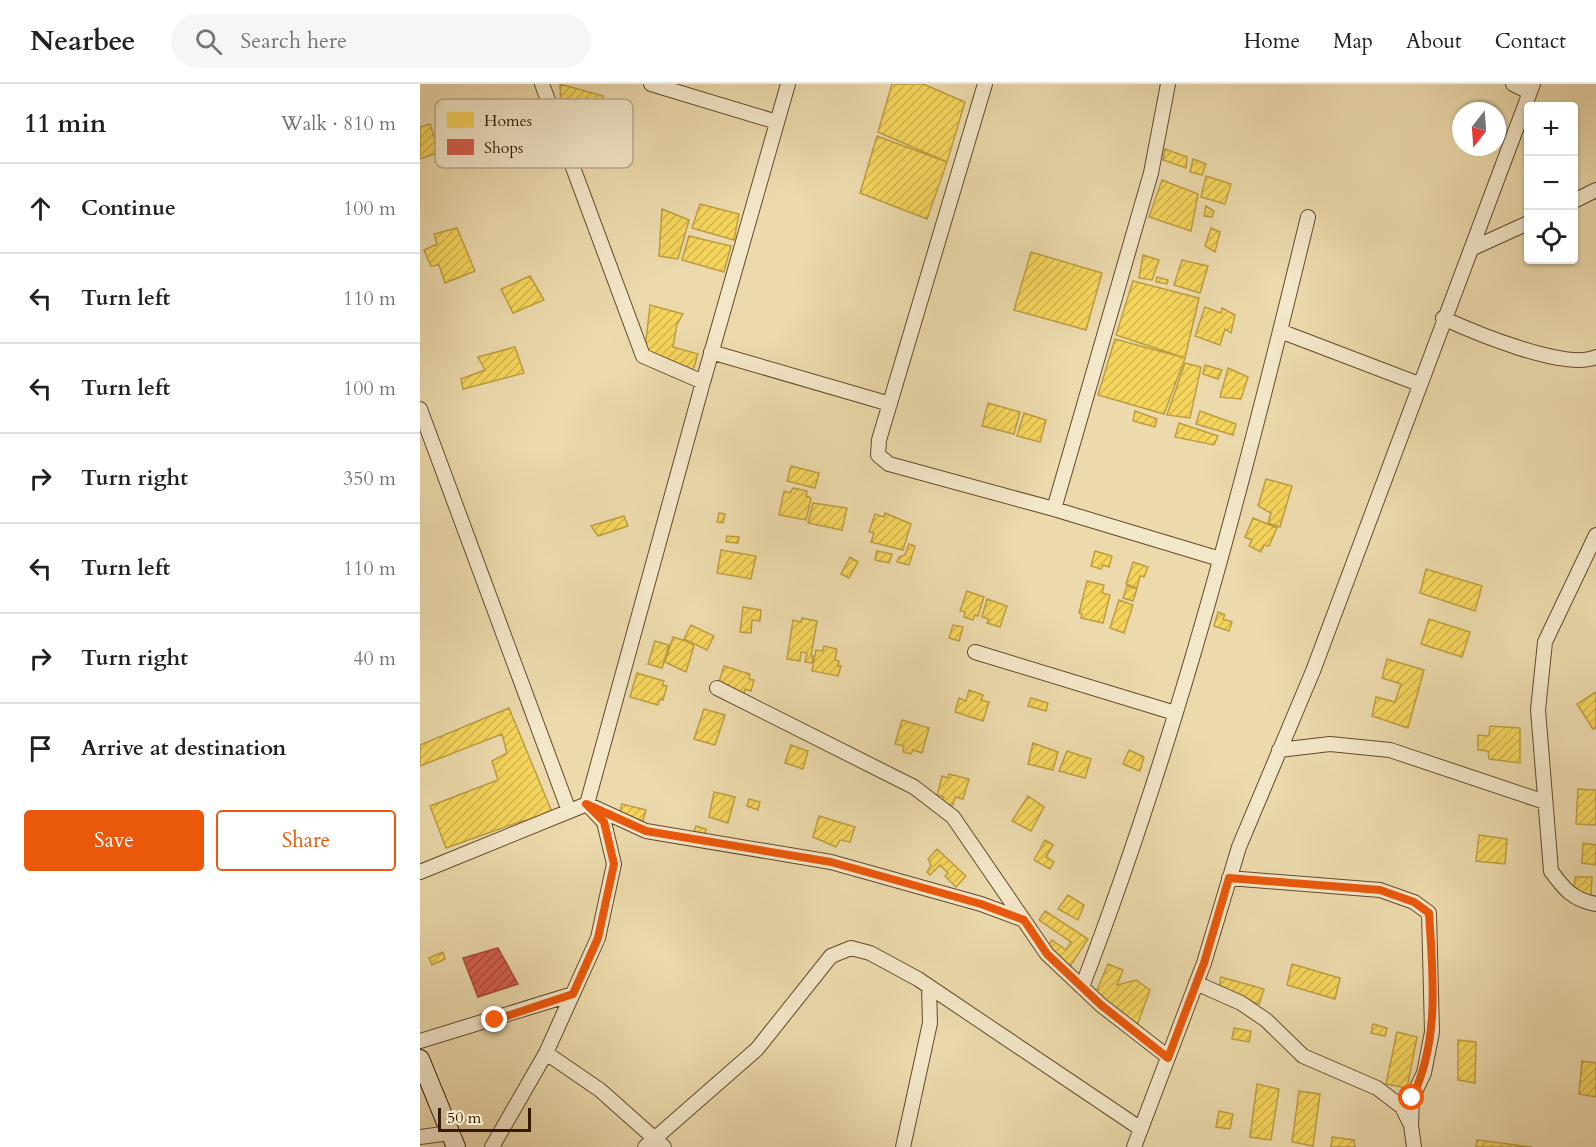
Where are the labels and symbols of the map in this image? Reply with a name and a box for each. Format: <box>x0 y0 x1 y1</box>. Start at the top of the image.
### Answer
legend <box>435 99 633 168</box>
north arrow <box>1452 102 1506 156</box>
text: Homes <box>484 110 532 132</box>
text: Shops <box>484 137 523 159</box>
route end <box>481 1006 507 1032</box>
route start <box>1398 1084 1424 1110</box>
scale bar <box>438 1105 531 1132</box>

